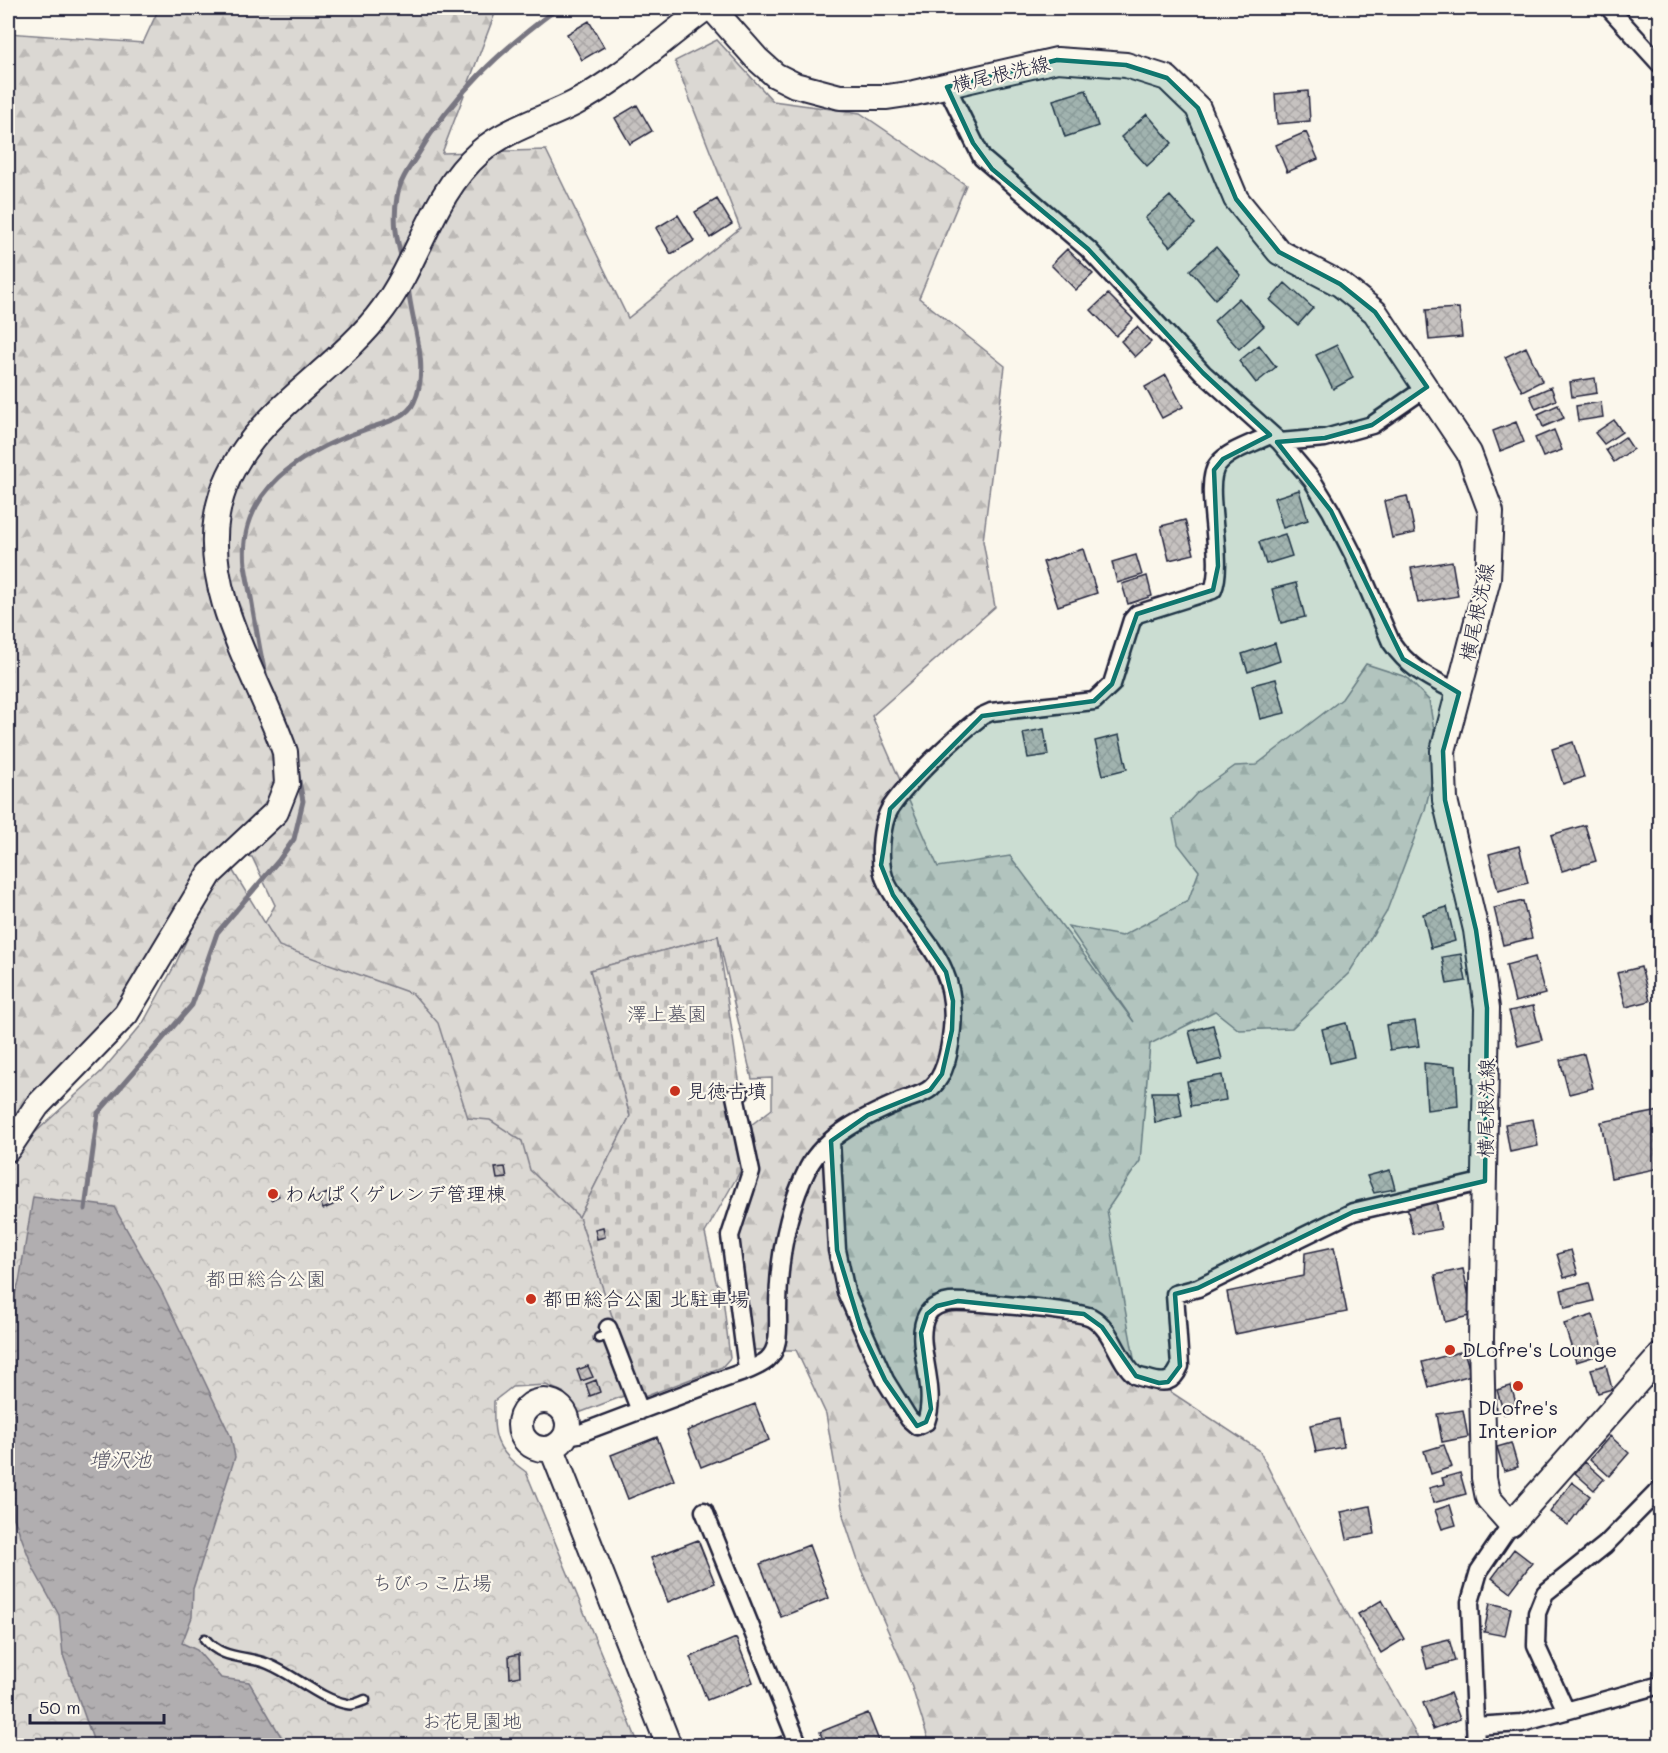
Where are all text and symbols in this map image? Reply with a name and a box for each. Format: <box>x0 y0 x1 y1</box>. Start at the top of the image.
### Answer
street label: 横尾根洗線 <box>949 49 1052 97</box>
street label: 横尾根洗線 <box>1453 560 1499 663</box>
park label: 澤上墓園 <box>627 1000 707 1026</box>
street label: 横尾根洗線 <box>1471 1058 1499 1158</box>
place label: 見徳古墳 <box>687 1077 767 1103</box>
marker: 見徳古墳 <box>668 1084 682 1098</box>
place label: わんぱくゲレンデ管理棟 <box>285 1180 506 1206</box>
marker: わんぱくゲレンデ管理棟 <box>266 1187 280 1201</box>
park label: 都田総合公園 <box>206 1265 326 1291</box>
place label: 都田総合公園 北駐車場 <box>543 1285 749 1311</box>
marker: 都田総合公園 北駐車場 <box>524 1292 538 1306</box>
place label: DLofre's Lounge <box>1462 1336 1617 1362</box>
marker: DLofre's Lounge <box>1443 1343 1457 1357</box>
marker: DLofre's Interior <box>1511 1379 1525 1393</box>
place label: DLofre's Interior <box>1478 1394 1558 1443</box>
water label: 増沢池 <box>89 1445 152 1472</box>
park label: ちびっこ広場 <box>372 1569 492 1595</box>
scale bar <box>30 1687 164 1725</box>
text: 50 m <box>39 1695 81 1719</box>
park label: お花見園地 <box>422 1707 522 1733</box>

